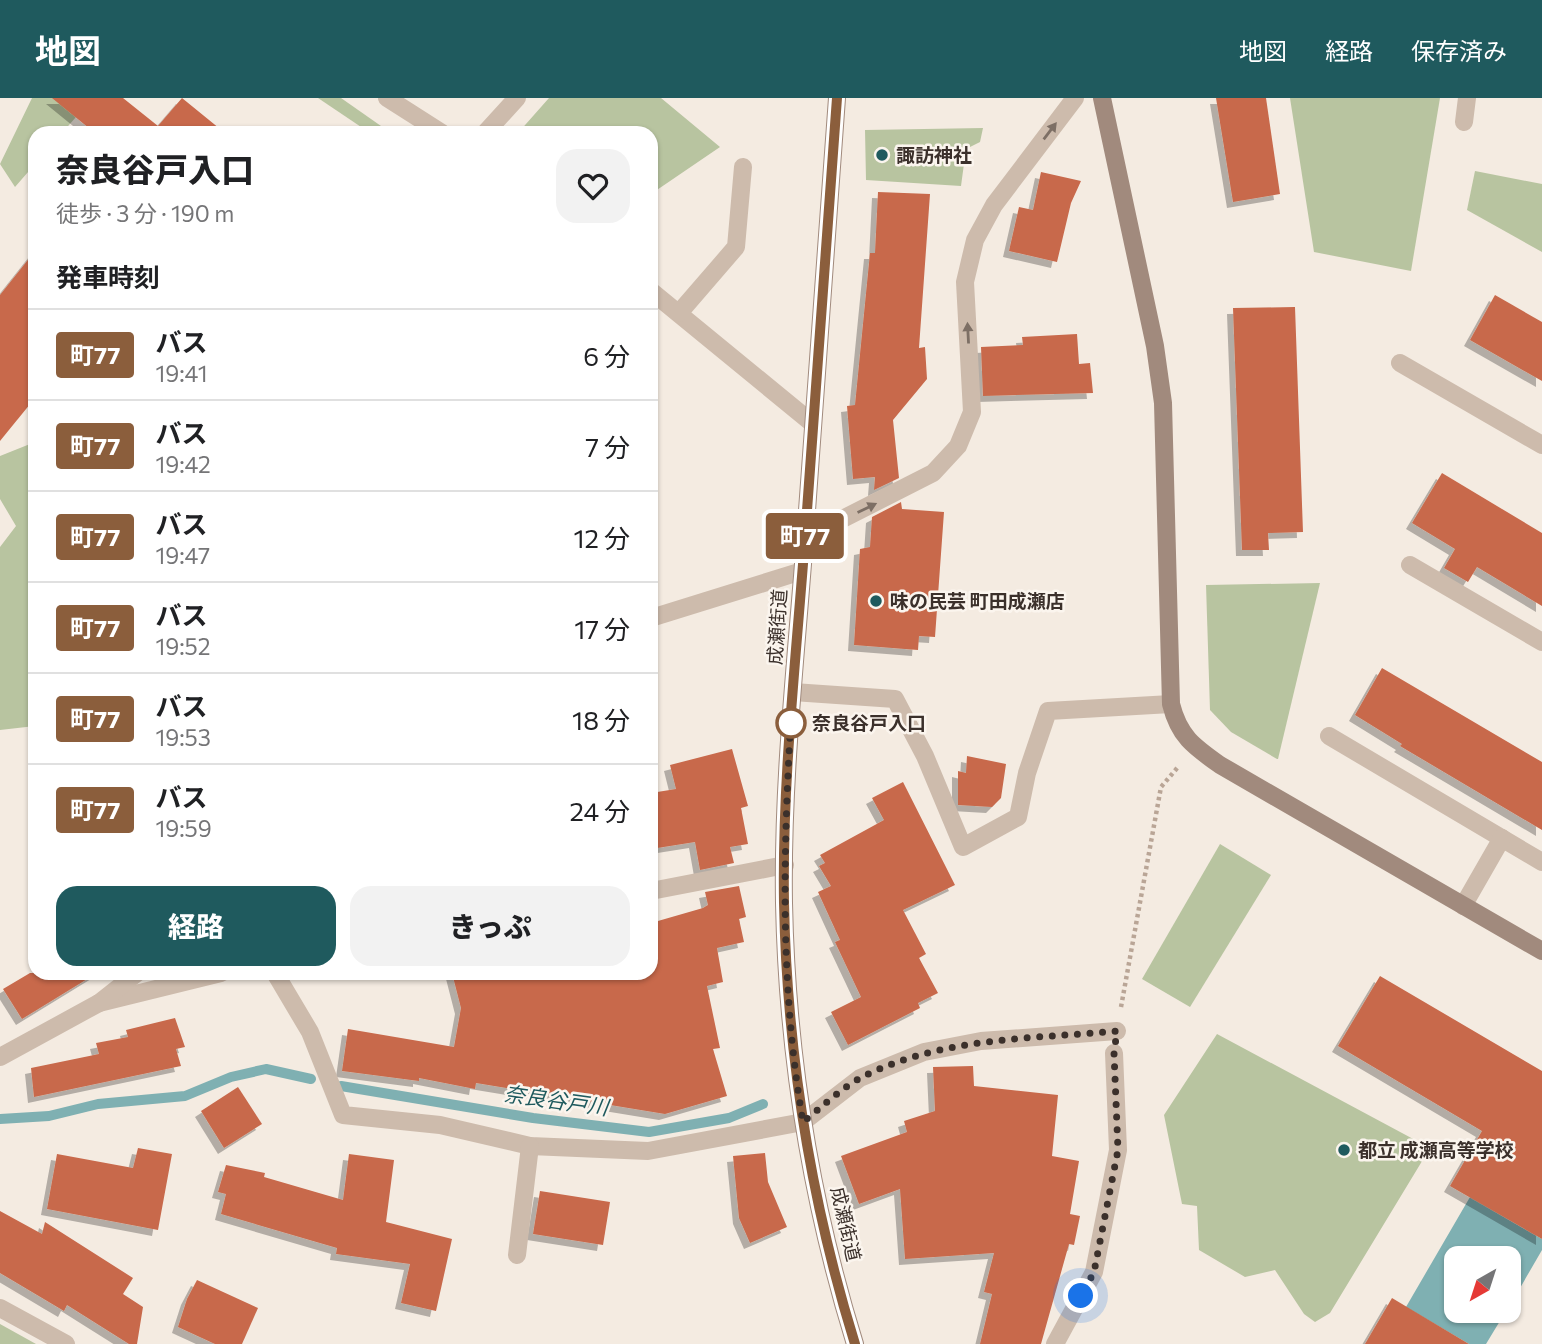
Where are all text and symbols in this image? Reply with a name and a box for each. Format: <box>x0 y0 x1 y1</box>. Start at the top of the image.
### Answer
text: 地図 <box>35 29 101 70</box>
text: 地図 <box>1239 36 1287 65</box>
text: 経路 <box>1325 36 1373 65</box>
text: 保存済み <box>1411 36 1507 65</box>
one-way arrow <box>1043 122 1057 140</box>
place label: 諏訪神社 <box>896 143 972 166</box>
marker: 諏訪神社 <box>874 147 890 163</box>
text: 奈良谷戸入口 <box>56 148 254 189</box>
button: heart <box>556 149 630 223</box>
text: 徒歩 · 3 分 · 190 m <box>56 199 234 227</box>
text: 発車時刻 <box>56 261 160 292</box>
one-way arrow <box>962 322 973 344</box>
text: バス <box>155 326 207 357</box>
text: 町77 <box>70 340 120 369</box>
text: 6 分 <box>583 340 630 371</box>
text: 19:41 <box>155 359 208 387</box>
text: バス <box>155 417 207 448</box>
text: 町77 <box>70 431 120 460</box>
text: 7 分 <box>585 431 630 462</box>
text: 19:42 <box>155 450 211 478</box>
one-way arrow <box>856 503 877 514</box>
text: バス <box>155 508 207 539</box>
line badge: 町77 <box>765 513 845 559</box>
text: 町77 <box>780 521 830 550</box>
text: 町77 <box>70 522 120 551</box>
text: 12 分 <box>573 522 630 553</box>
text: 19:47 <box>155 541 210 569</box>
street label: 成瀬街道 <box>762 588 791 666</box>
place label: 味の民芸 町田成瀬店 <box>890 589 1065 612</box>
marker: 味の民芸 町田成瀬店 <box>868 593 884 609</box>
text: バス <box>155 599 207 630</box>
text: 町77 <box>70 613 120 642</box>
text: 17 分 <box>574 613 630 644</box>
text: 19:52 <box>155 632 211 660</box>
text: バス <box>155 690 207 721</box>
text: 町77 <box>70 704 120 733</box>
text: 18 分 <box>572 704 630 735</box>
marker: 奈良谷戸入口 <box>776 708 806 738</box>
place label: 奈良谷戸入口 <box>812 711 926 734</box>
text: 19:53 <box>155 723 211 751</box>
text: バス <box>155 781 207 812</box>
text: 町77 <box>70 795 120 824</box>
text: 24 分 <box>569 795 630 826</box>
text: 19:59 <box>155 814 212 842</box>
button: 経路 <box>56 886 336 966</box>
button: きっぷ <box>350 886 630 966</box>
water label: 奈良谷戸川 <box>502 1080 612 1119</box>
place label: 都立 成瀬高等学校 <box>1358 1138 1514 1161</box>
marker: 都立 成瀬高等学校 <box>1336 1142 1352 1158</box>
street label: 成瀬街道 <box>827 1184 866 1264</box>
north arrow <box>1444 1246 1521 1323</box>
map controls <box>1444 1246 1521 1323</box>
your location <box>1063 1278 1098 1313</box>

